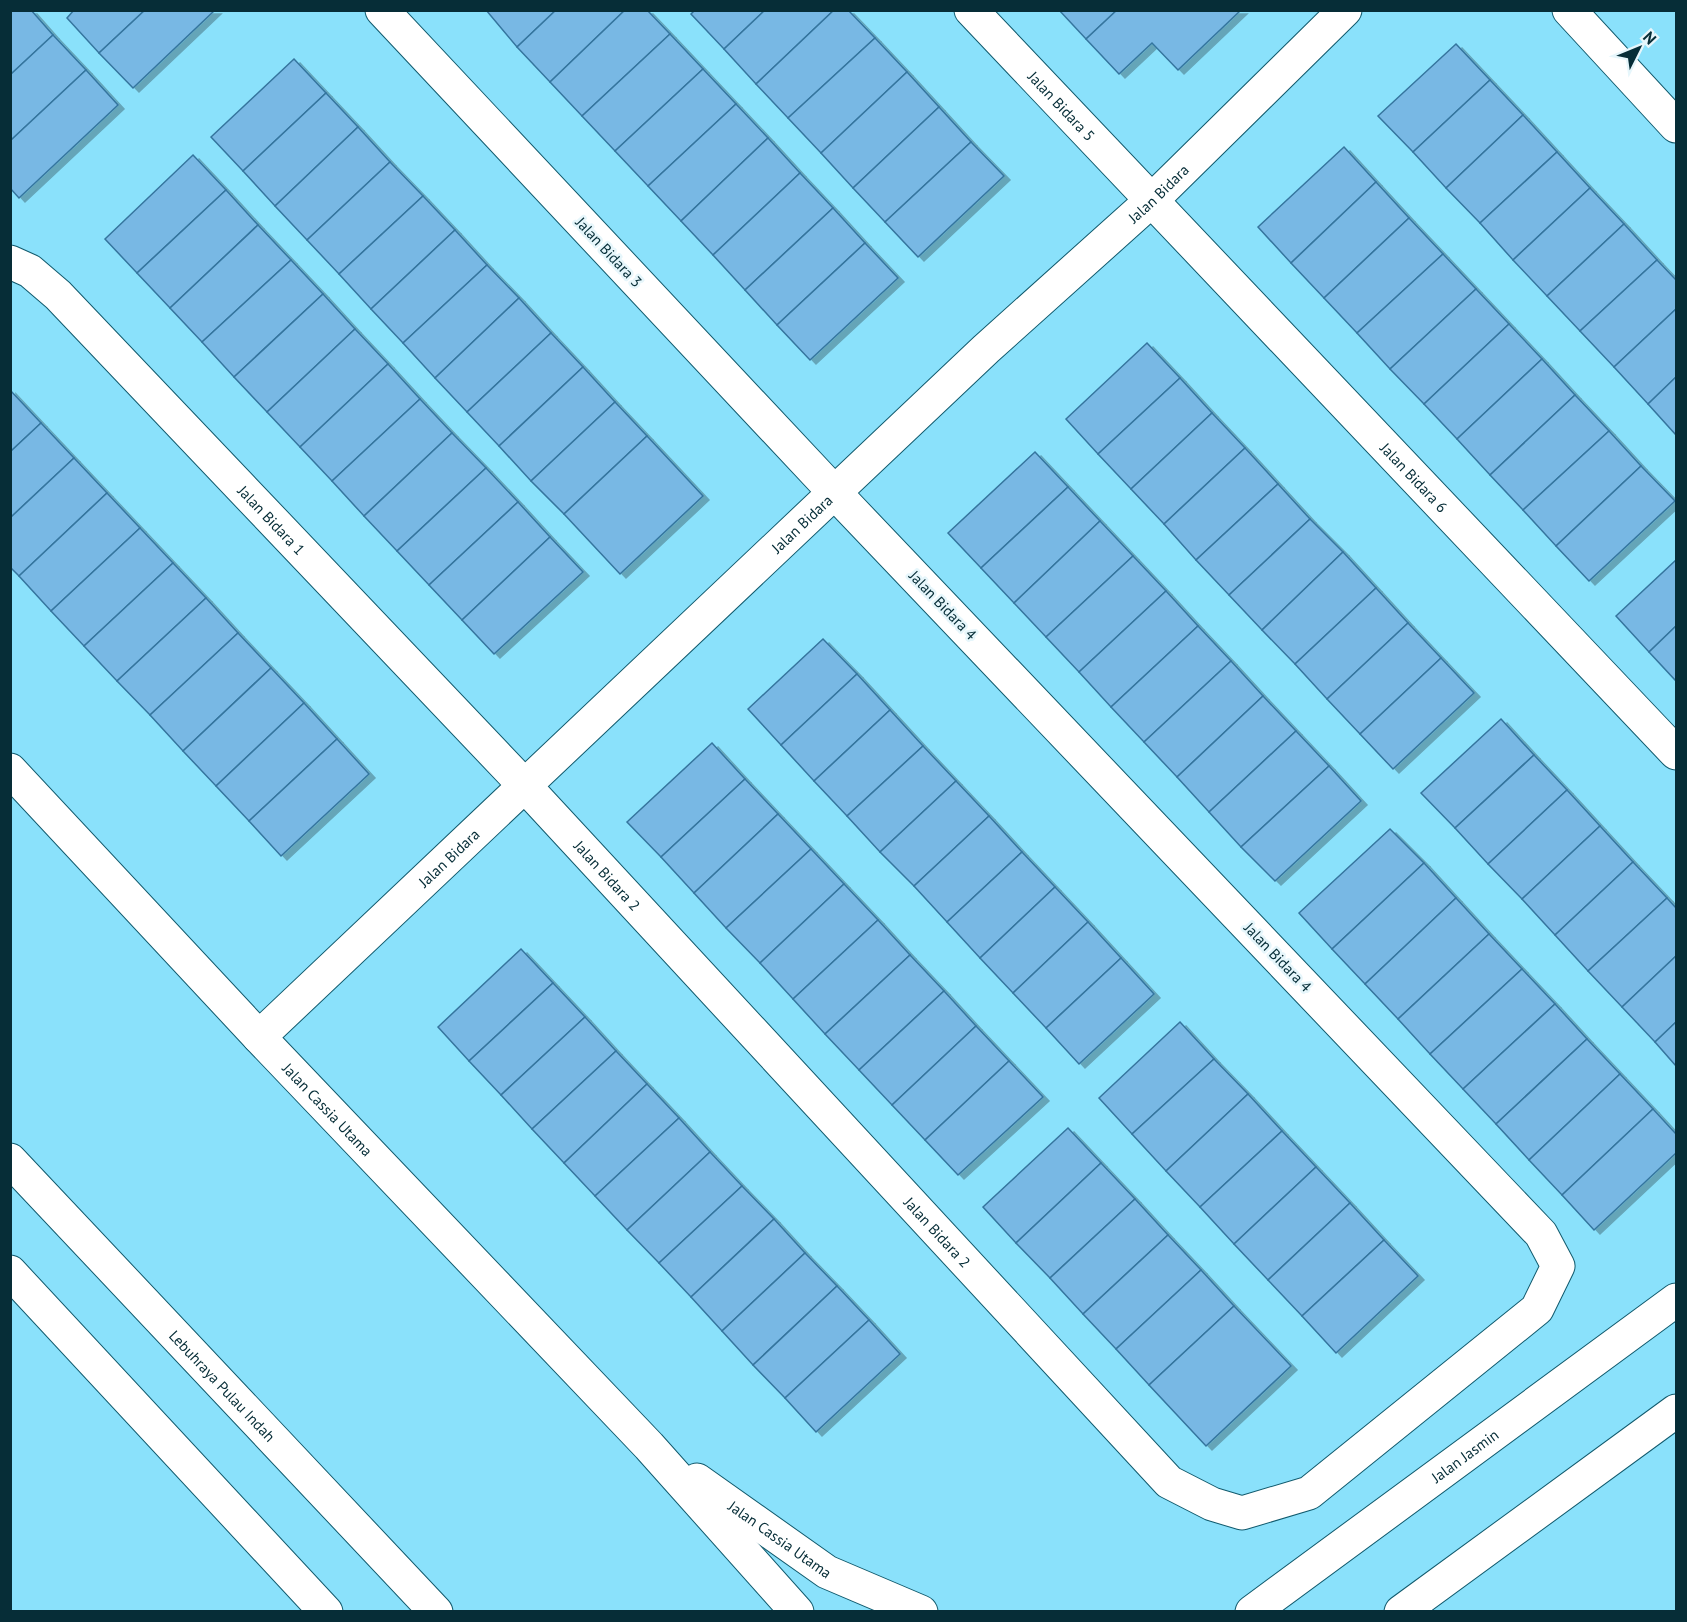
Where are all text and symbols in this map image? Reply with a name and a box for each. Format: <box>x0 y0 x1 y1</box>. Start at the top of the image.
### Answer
north arrow <box>1609 18 1669 78</box>
text: N <box>1639 27 1661 48</box>
street label: Jalan Bidara 5 <box>1024 66 1099 145</box>
street label: Jalan Bidara <box>1123 160 1192 227</box>
street label: Jalan Bidara 3 <box>571 212 646 291</box>
street label: Jalan Bidara 6 <box>1376 438 1452 516</box>
street label: Jalan Bidara 1 <box>234 480 309 559</box>
street label: Jalan Bidara <box>766 490 836 558</box>
street label: Jalan Bidara 4 <box>905 566 981 644</box>
street label: Jalan Bidara <box>413 824 483 892</box>
street label: Jalan Bidara 2 <box>570 835 645 914</box>
street label: Jalan Bidara 4 <box>1240 918 1316 996</box>
street label: Jalan Cassia Utama <box>278 1058 377 1160</box>
street label: Jalan Bidara 2 <box>900 1192 975 1271</box>
street label: Lebuhraya Pulau Indah <box>166 1326 280 1445</box>
street label: Jalan Jasmin <box>1427 1425 1502 1487</box>
street label: Jalan Cassia Utama <box>724 1495 835 1582</box>

